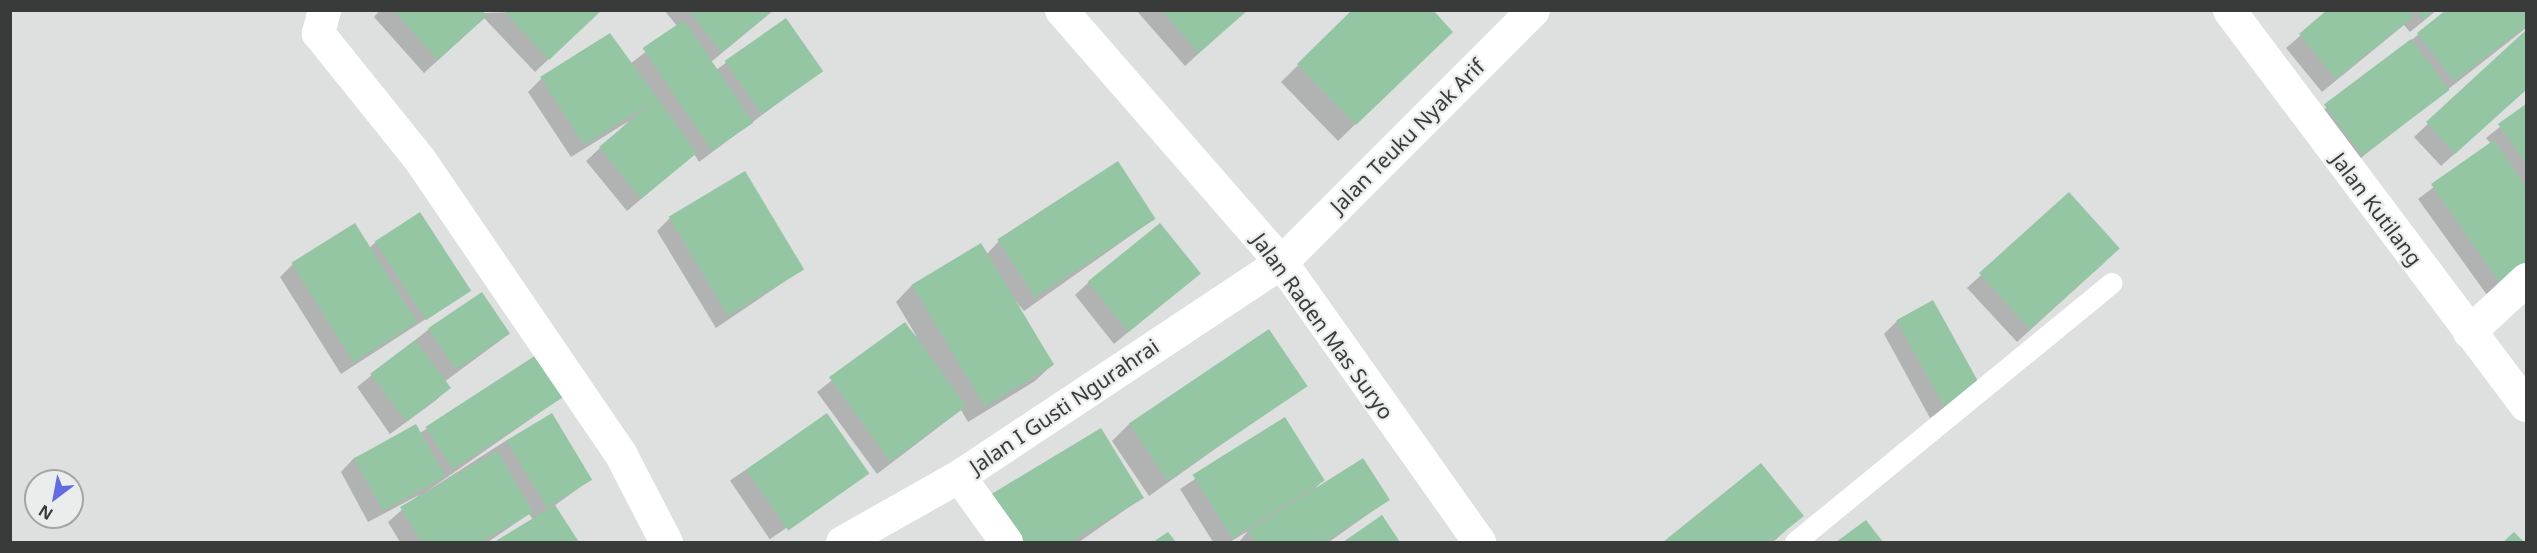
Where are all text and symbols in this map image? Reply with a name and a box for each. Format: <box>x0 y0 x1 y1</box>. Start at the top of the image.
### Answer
street label: Jalan Teuku Nyak Arif <box>1325 54 1489 218</box>
street label: Jalan Kutilang <box>2326 147 2428 271</box>
street label: Jalan Raden Mas Suryo <box>1247 228 1399 424</box>
street label: Jalan I Gusti Ngurahrai <box>965 333 1163 479</box>
north arrow <box>24 469 84 529</box>
text: N <box>34 500 57 525</box>

